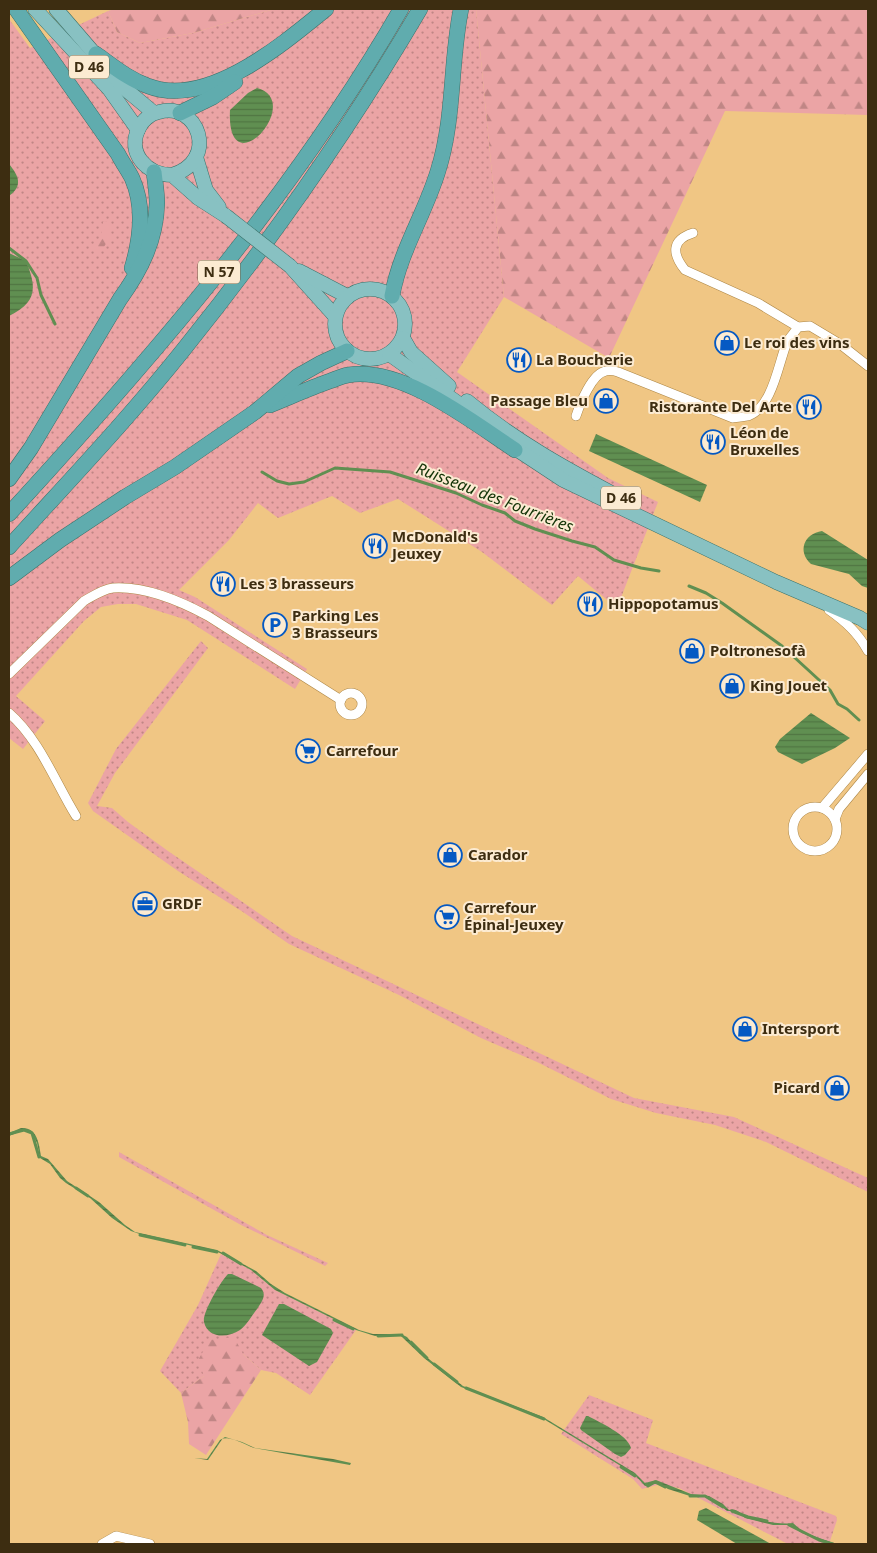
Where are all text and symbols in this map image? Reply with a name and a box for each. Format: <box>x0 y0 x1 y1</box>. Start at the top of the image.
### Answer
road number: D 46 <box>69 56 109 78</box>
road number: N 57 <box>198 260 240 284</box>
shop icon: Le roi des vins <box>714 330 740 356</box>
place label: Le roi des vins <box>744 332 850 352</box>
restaurant icon: La Boucherie <box>506 347 532 373</box>
place label: La Boucherie <box>536 349 633 369</box>
shop icon: Passage Bleu <box>593 388 619 414</box>
place label: Passage Bleu <box>490 390 588 410</box>
restaurant icon: Ristorante Del Arte <box>796 394 822 420</box>
place label: Ristorante Del Arte <box>649 396 792 416</box>
place label: Léon de Bruxelles <box>730 422 799 459</box>
restaurant icon: Léon de Bruxelles <box>700 429 726 455</box>
water label: Ruisseau des Fourrières <box>413 457 577 537</box>
road number: D 46 <box>601 486 641 509</box>
place label: McDonald's Jeuxey <box>390 526 478 563</box>
restaurant icon: McDonald's Jeuxey <box>362 533 388 559</box>
restaurant icon: Les 3 brasseurs <box>210 571 236 597</box>
place label: Les 3 brasseurs <box>240 573 354 593</box>
restaurant icon: Hippopotamus <box>577 591 603 617</box>
place label: Hippopotamus <box>608 593 719 613</box>
place label: Parking Les 3 Brasseurs <box>292 605 379 642</box>
parking icon: Parking Les 3 Brasseurs <box>262 612 288 638</box>
shop icon: Poltronesofà <box>679 638 705 664</box>
place label: Poltronesofà <box>710 640 806 660</box>
shop icon: King Jouet <box>719 673 745 699</box>
place label: King Jouet <box>750 675 828 695</box>
supermarket icon: Carrefour <box>295 738 321 764</box>
place label: Carrefour <box>326 740 399 760</box>
shop icon: Carador <box>437 842 463 868</box>
place label: Carador <box>468 844 528 864</box>
office icon: GRDF <box>132 891 158 917</box>
place label: GRDF <box>162 893 202 913</box>
place label: Carrefour Épinal-Jeuxey <box>464 897 564 934</box>
supermarket icon: Carrefour Épinal-Jeuxey <box>434 904 460 930</box>
shop icon: Intersport <box>732 1016 758 1042</box>
place label: Intersport <box>762 1018 840 1038</box>
shop icon: Picard <box>824 1075 850 1101</box>
place label: Picard <box>774 1077 820 1097</box>

